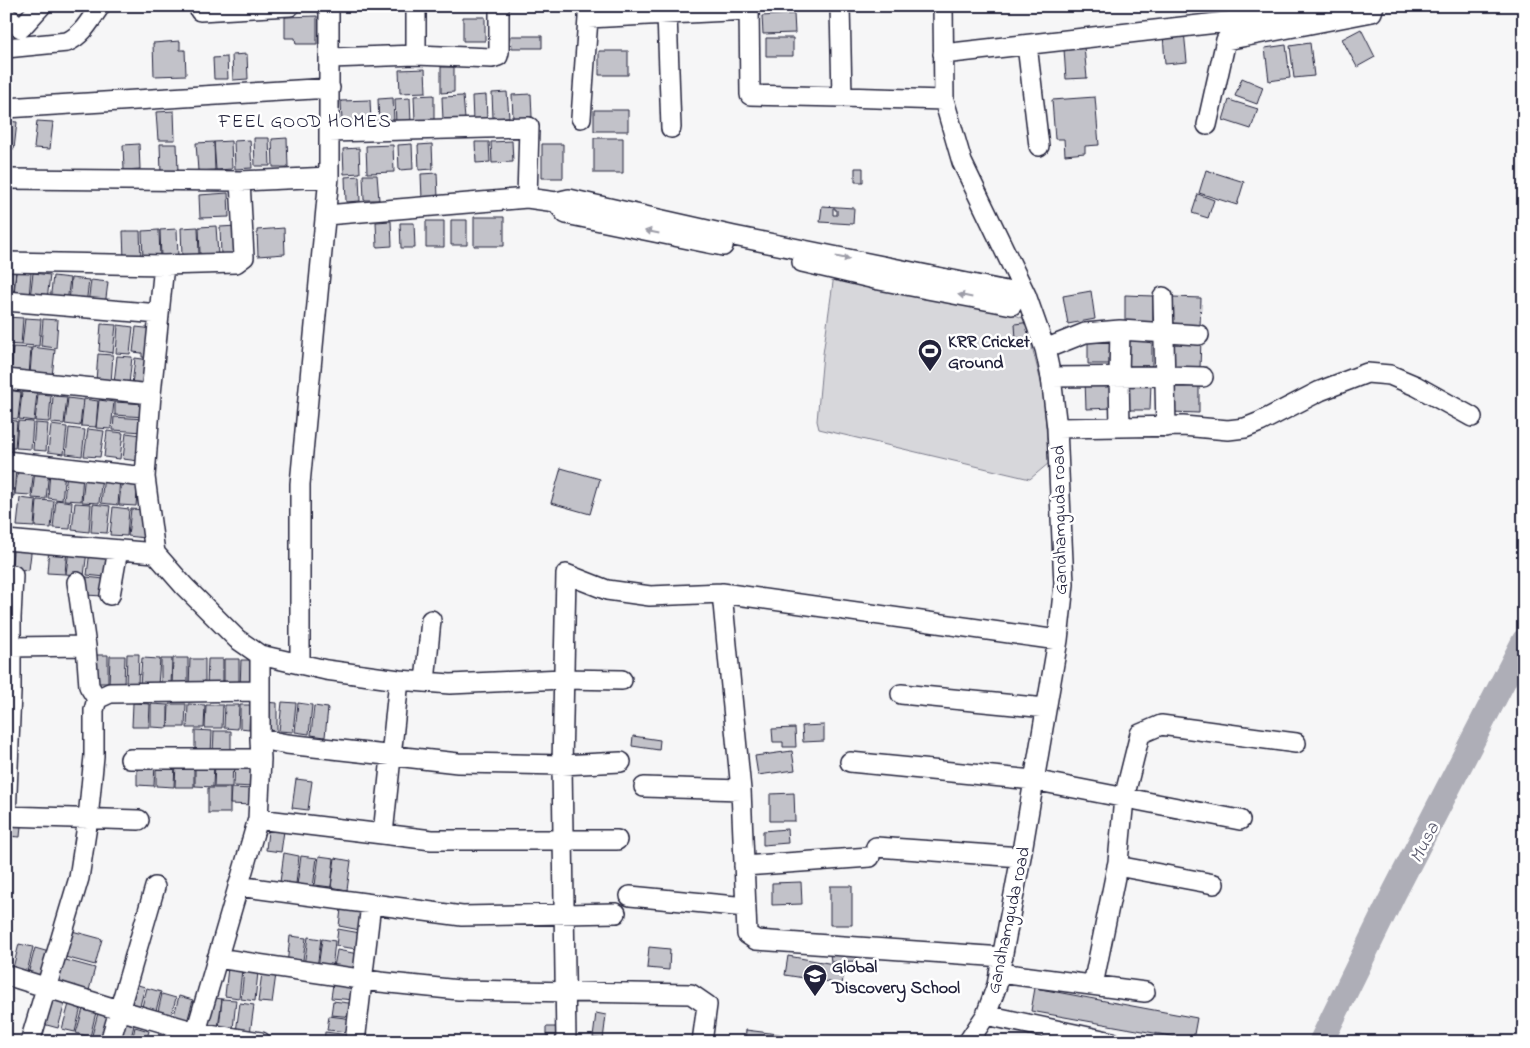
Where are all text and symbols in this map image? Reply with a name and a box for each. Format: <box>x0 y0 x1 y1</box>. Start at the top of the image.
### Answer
district label: FEEL GOOD HOMES <box>217 109 392 136</box>
one-way arrow <box>644 228 659 236</box>
one-way arrow <box>836 254 852 262</box>
one-way arrow <box>958 292 973 300</box>
place label: KRR Cricket Ground <box>948 330 1031 377</box>
sports icon: KRR Cricket Ground <box>917 338 943 372</box>
street label: Gandhamguda road <box>1047 445 1076 595</box>
water label: Musa <box>1404 818 1447 868</box>
street label: Gandhamguda road <box>982 845 1039 997</box>
place label: Global Discovery School <box>831 955 960 1003</box>
school or university icon: Global Discovery School <box>802 963 828 997</box>

